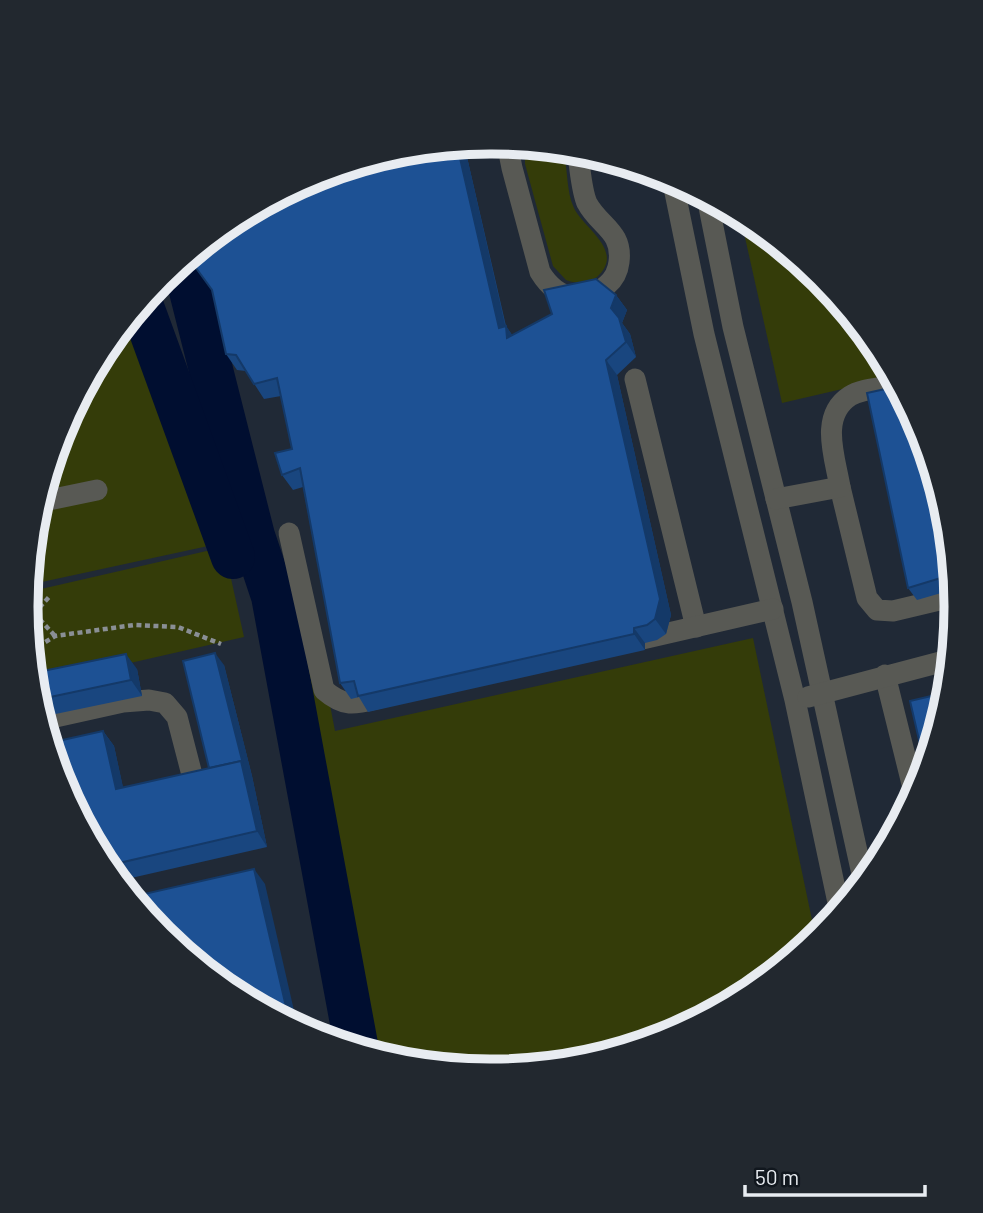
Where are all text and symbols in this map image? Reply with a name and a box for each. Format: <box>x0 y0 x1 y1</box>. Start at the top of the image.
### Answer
scale bar <box>745 1154 925 1198</box>
text: 50 m <box>755 1164 799 1189</box>

